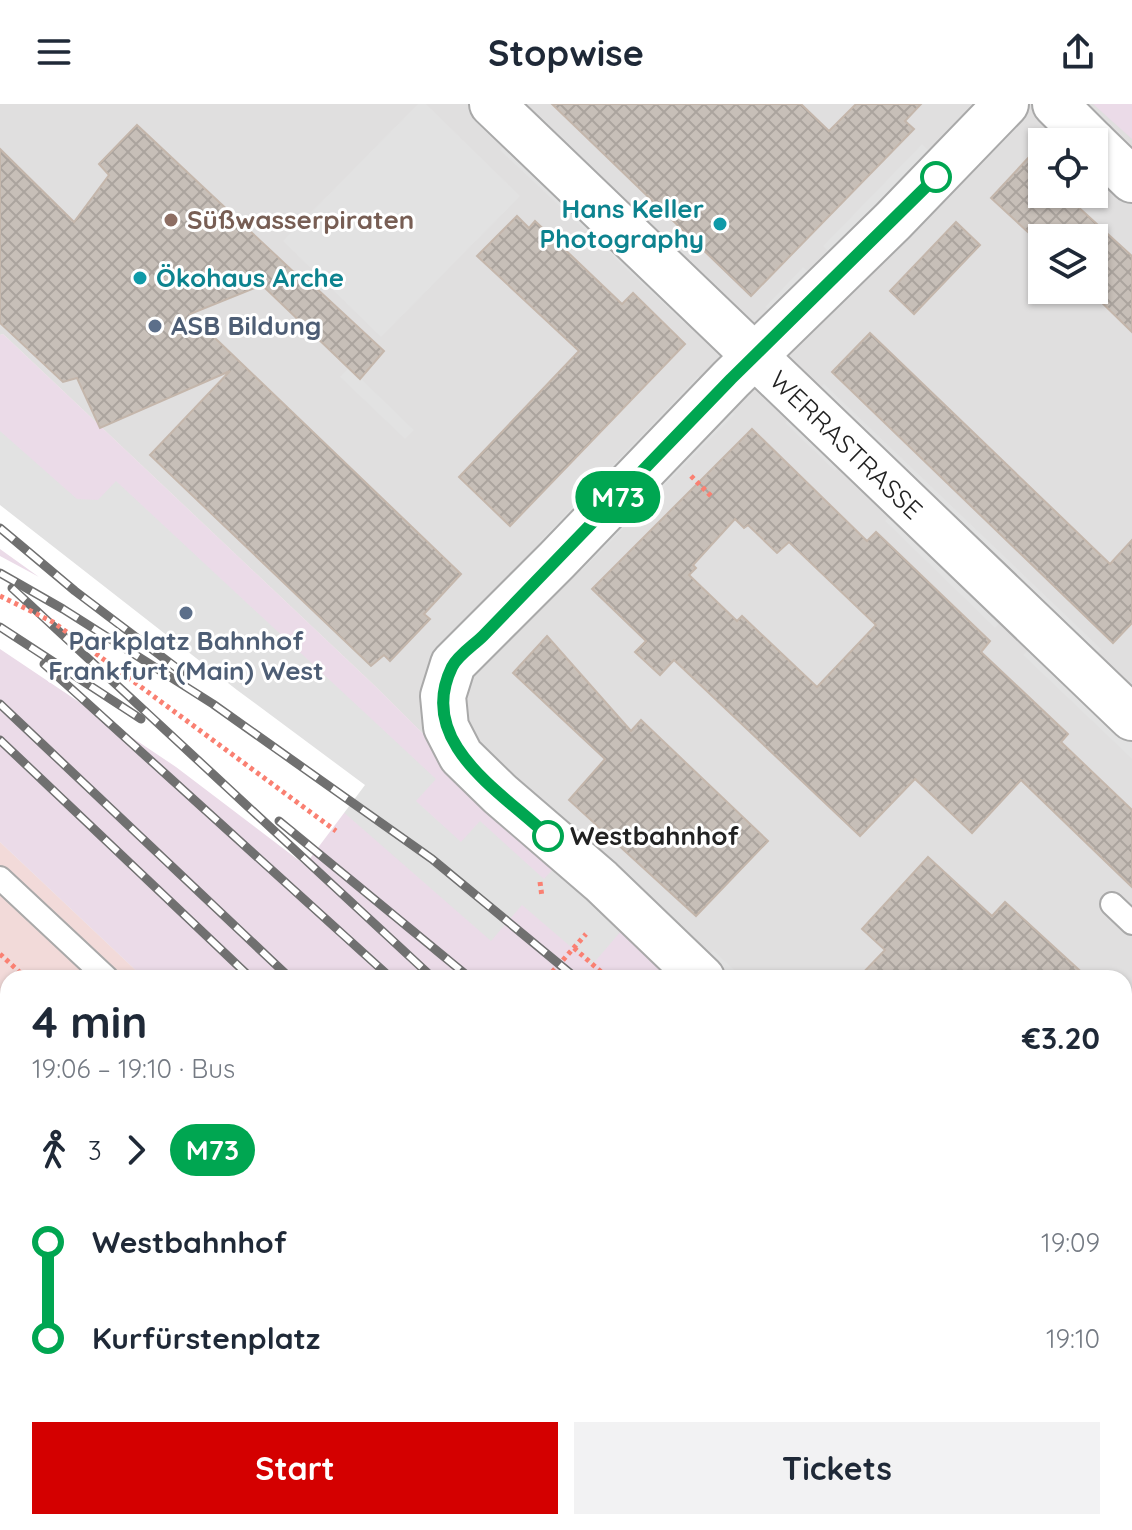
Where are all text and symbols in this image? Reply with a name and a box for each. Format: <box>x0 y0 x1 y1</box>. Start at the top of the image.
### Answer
icon: menu <box>32 30 76 74</box>
text: Stopwise <box>488 30 644 75</box>
icon: share <box>1056 30 1100 74</box>
map controls <box>1028 128 1108 304</box>
button: locate <box>1028 128 1108 208</box>
unlabelled marker <box>921 162 951 192</box>
place label: Hans Keller Photography <box>540 192 704 255</box>
place label: Süßwasserpiraten <box>187 203 414 236</box>
marker: Süßwasserpiraten <box>162 211 180 229</box>
marker: Hans Keller Photography <box>711 215 729 233</box>
button: layers <box>1028 224 1108 304</box>
place label: Ökohaus Arche <box>156 261 344 294</box>
marker: Ökohaus Arche <box>131 269 149 287</box>
place label: ASB Bildung <box>171 309 321 342</box>
marker: ASB Bildung <box>146 317 164 335</box>
street label: WERRASTRASSE <box>763 363 930 526</box>
line badge: M73 <box>572 471 664 523</box>
text: M73 <box>591 479 645 514</box>
marker: Parkplatz Bahnhof Frankfurt (Main) West <box>177 604 195 622</box>
place label: Parkplatz Bahnhof Frankfurt (Main) West <box>48 624 324 687</box>
place label: Westbahnhof <box>570 819 739 852</box>
marker: Westbahnhof <box>533 821 563 851</box>
text: 4 min <box>32 994 147 1049</box>
text: €3.20 <box>1022 1019 1100 1057</box>
text: 19:06 – 19:10 · Bus <box>32 1052 235 1085</box>
icon: walk <box>32 1128 76 1172</box>
icon: forward <box>114 1128 158 1172</box>
text: M73 <box>186 1132 239 1167</box>
text: 3 <box>88 1134 102 1167</box>
text: Westbahnhof <box>92 1223 287 1261</box>
text: 19:09 <box>1041 1226 1100 1259</box>
text: Kurfürstenplatz <box>92 1319 320 1357</box>
text: 19:10 <box>1046 1322 1100 1355</box>
button: Start <box>32 1422 558 1514</box>
button: Tickets <box>574 1422 1100 1514</box>

